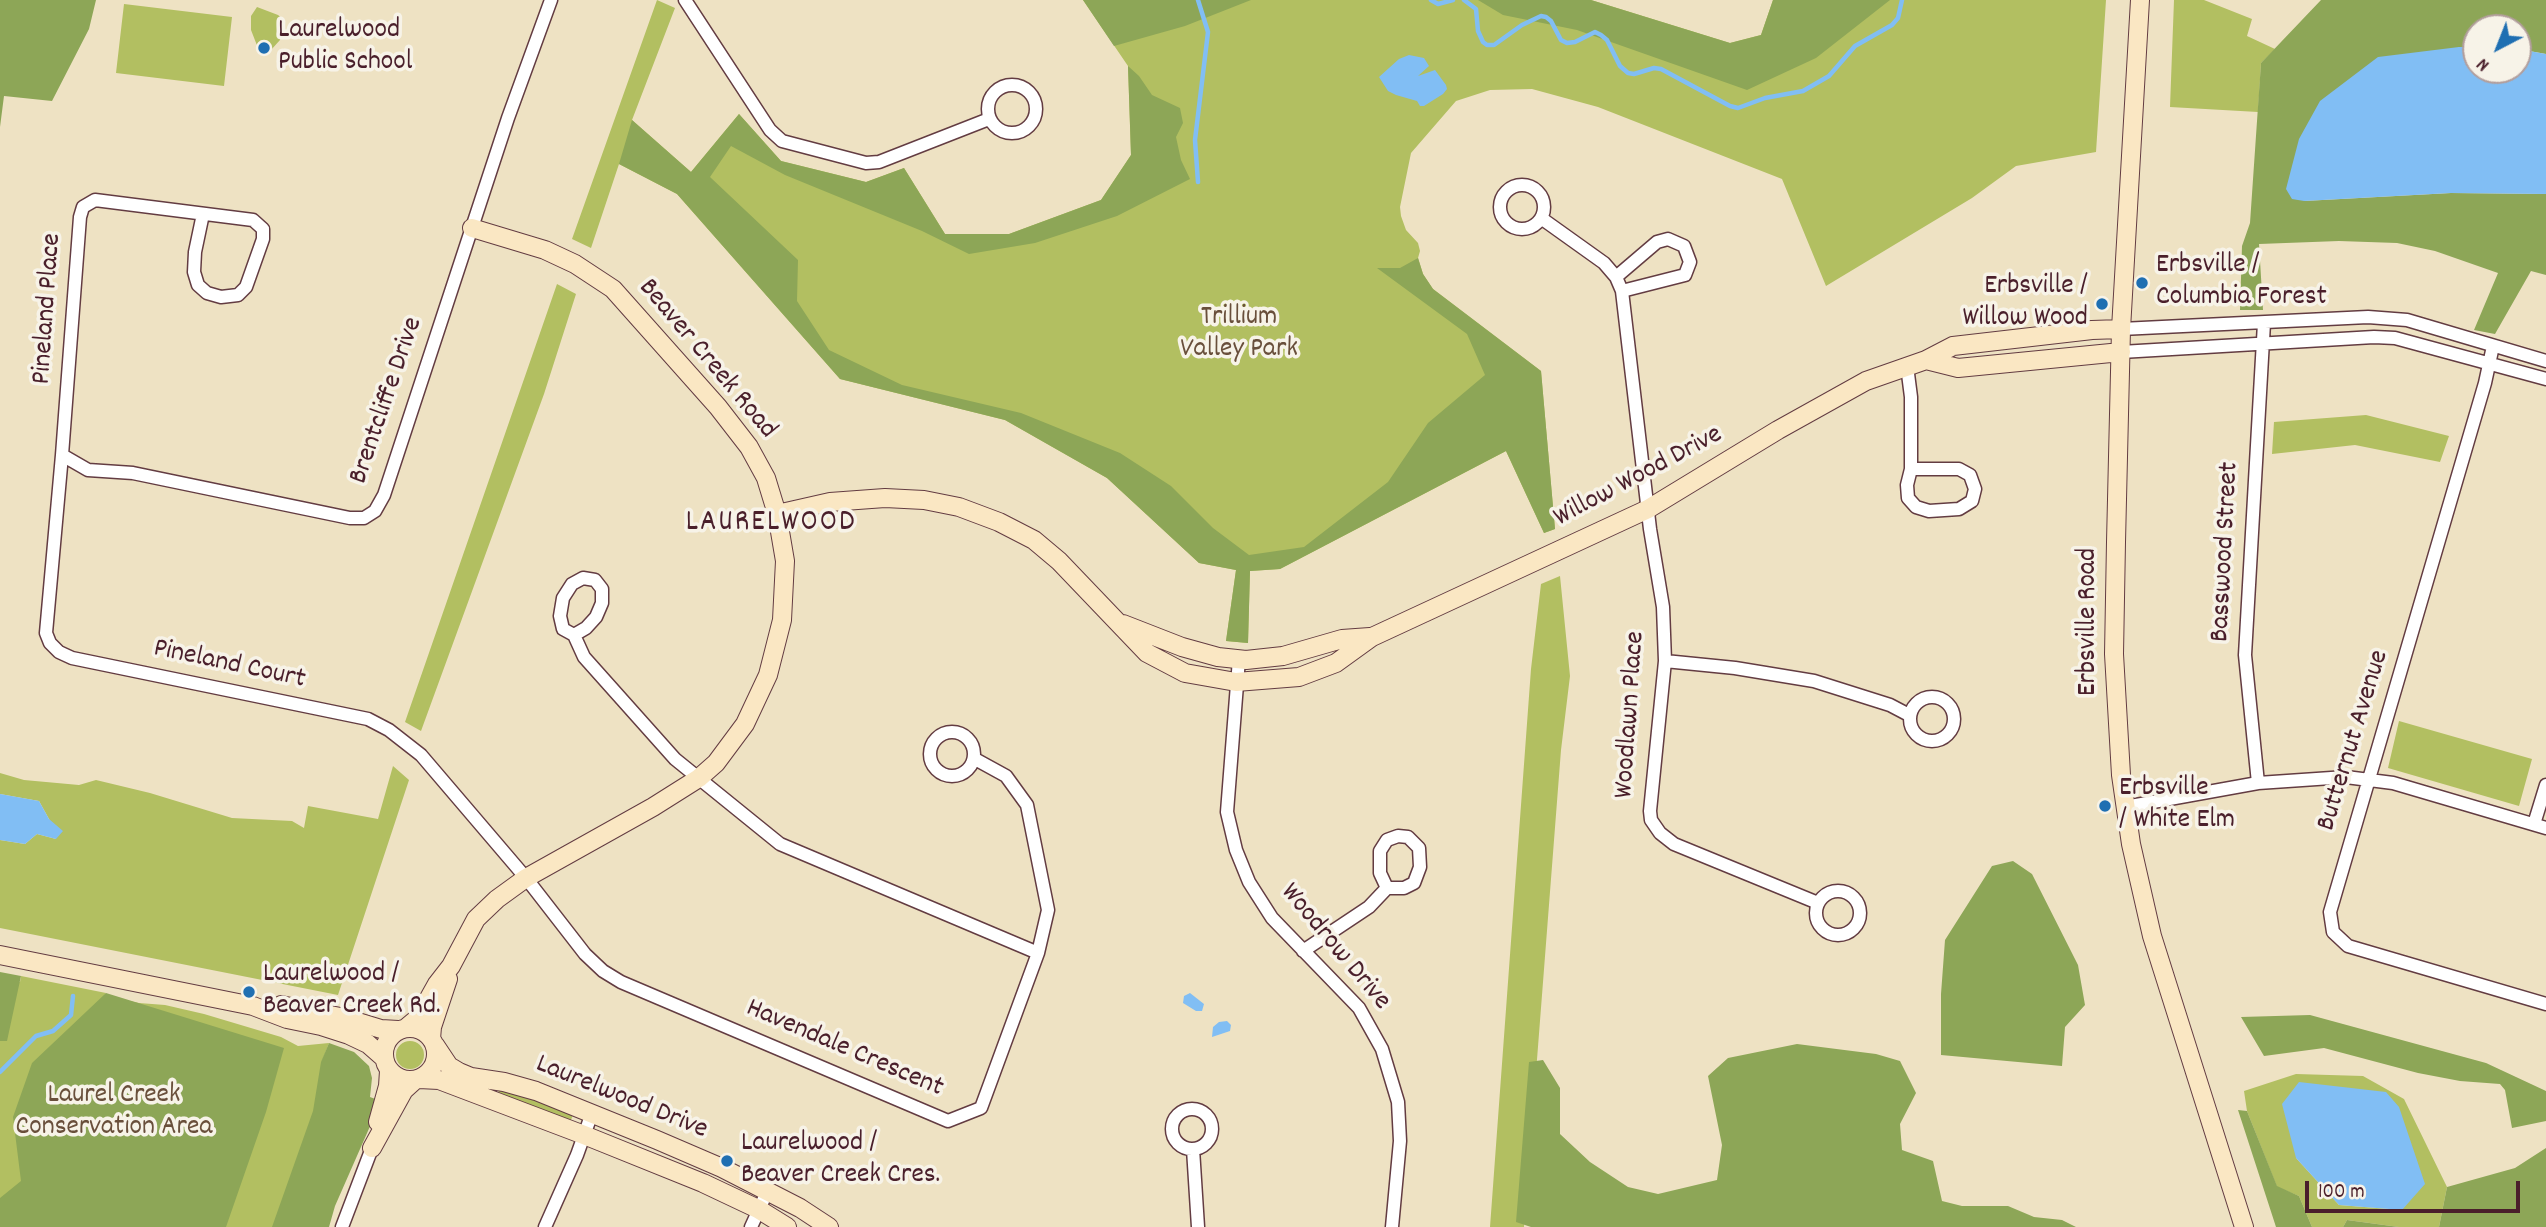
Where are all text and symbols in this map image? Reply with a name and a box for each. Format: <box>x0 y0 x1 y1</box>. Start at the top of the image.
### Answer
north arrow <box>2462 14 2532 84</box>
place label: Laurelwood Public School <box>278 15 412 81</box>
marker: Laurelwood Public School <box>256 40 272 56</box>
text: N <box>2471 50 2496 77</box>
street label: Pineland Place <box>27 232 71 386</box>
place label: Erbsville / Columbia Forest <box>2156 250 2327 316</box>
place label: Erbsville / Willow Wood <box>1962 271 2088 337</box>
street label: Beaver Creek Road <box>629 273 783 447</box>
marker: Erbsville / Columbia Forest <box>2134 275 2150 291</box>
marker: Erbsville / Willow Wood <box>2094 296 2110 312</box>
park label: Trillium Valley Park <box>1180 302 1298 368</box>
street label: Brentcliffe Drive <box>344 313 432 489</box>
street label: Willow Wood Drive <box>1549 420 1729 536</box>
street label: Basswood Street <box>2205 461 2249 643</box>
district label: LAURELWOOD <box>687 507 855 543</box>
street label: Erbsville Road <box>2073 548 2107 696</box>
street label: Woodlawn Place <box>1609 630 1655 800</box>
street label: Pineland Court <box>150 634 308 698</box>
street label: Butternut Avenue <box>2312 647 2398 835</box>
place label: Erbsville / White Elm <box>2119 773 2235 839</box>
marker: Erbsville / White Elm <box>2097 798 2113 814</box>
street label: Woodrow Drive <box>1271 878 1397 1018</box>
place label: Laurelwood / Beaver Creek Rd. <box>263 959 441 1025</box>
marker: Laurelwood / Beaver Creek Rd. <box>241 984 257 1000</box>
street label: Havendale Crescent <box>740 993 948 1107</box>
street label: Laurelwood Drive <box>530 1049 712 1149</box>
park label: Laurel Creek Conservation Area <box>16 1080 212 1146</box>
place label: Laurelwood / Beaver Creek Cres. <box>741 1128 940 1194</box>
marker: Laurelwood / Beaver Creek Cres. <box>719 1153 735 1169</box>
scale bar <box>2308 1168 2523 1212</box>
text: 100 m <box>2318 1178 2365 1208</box>

